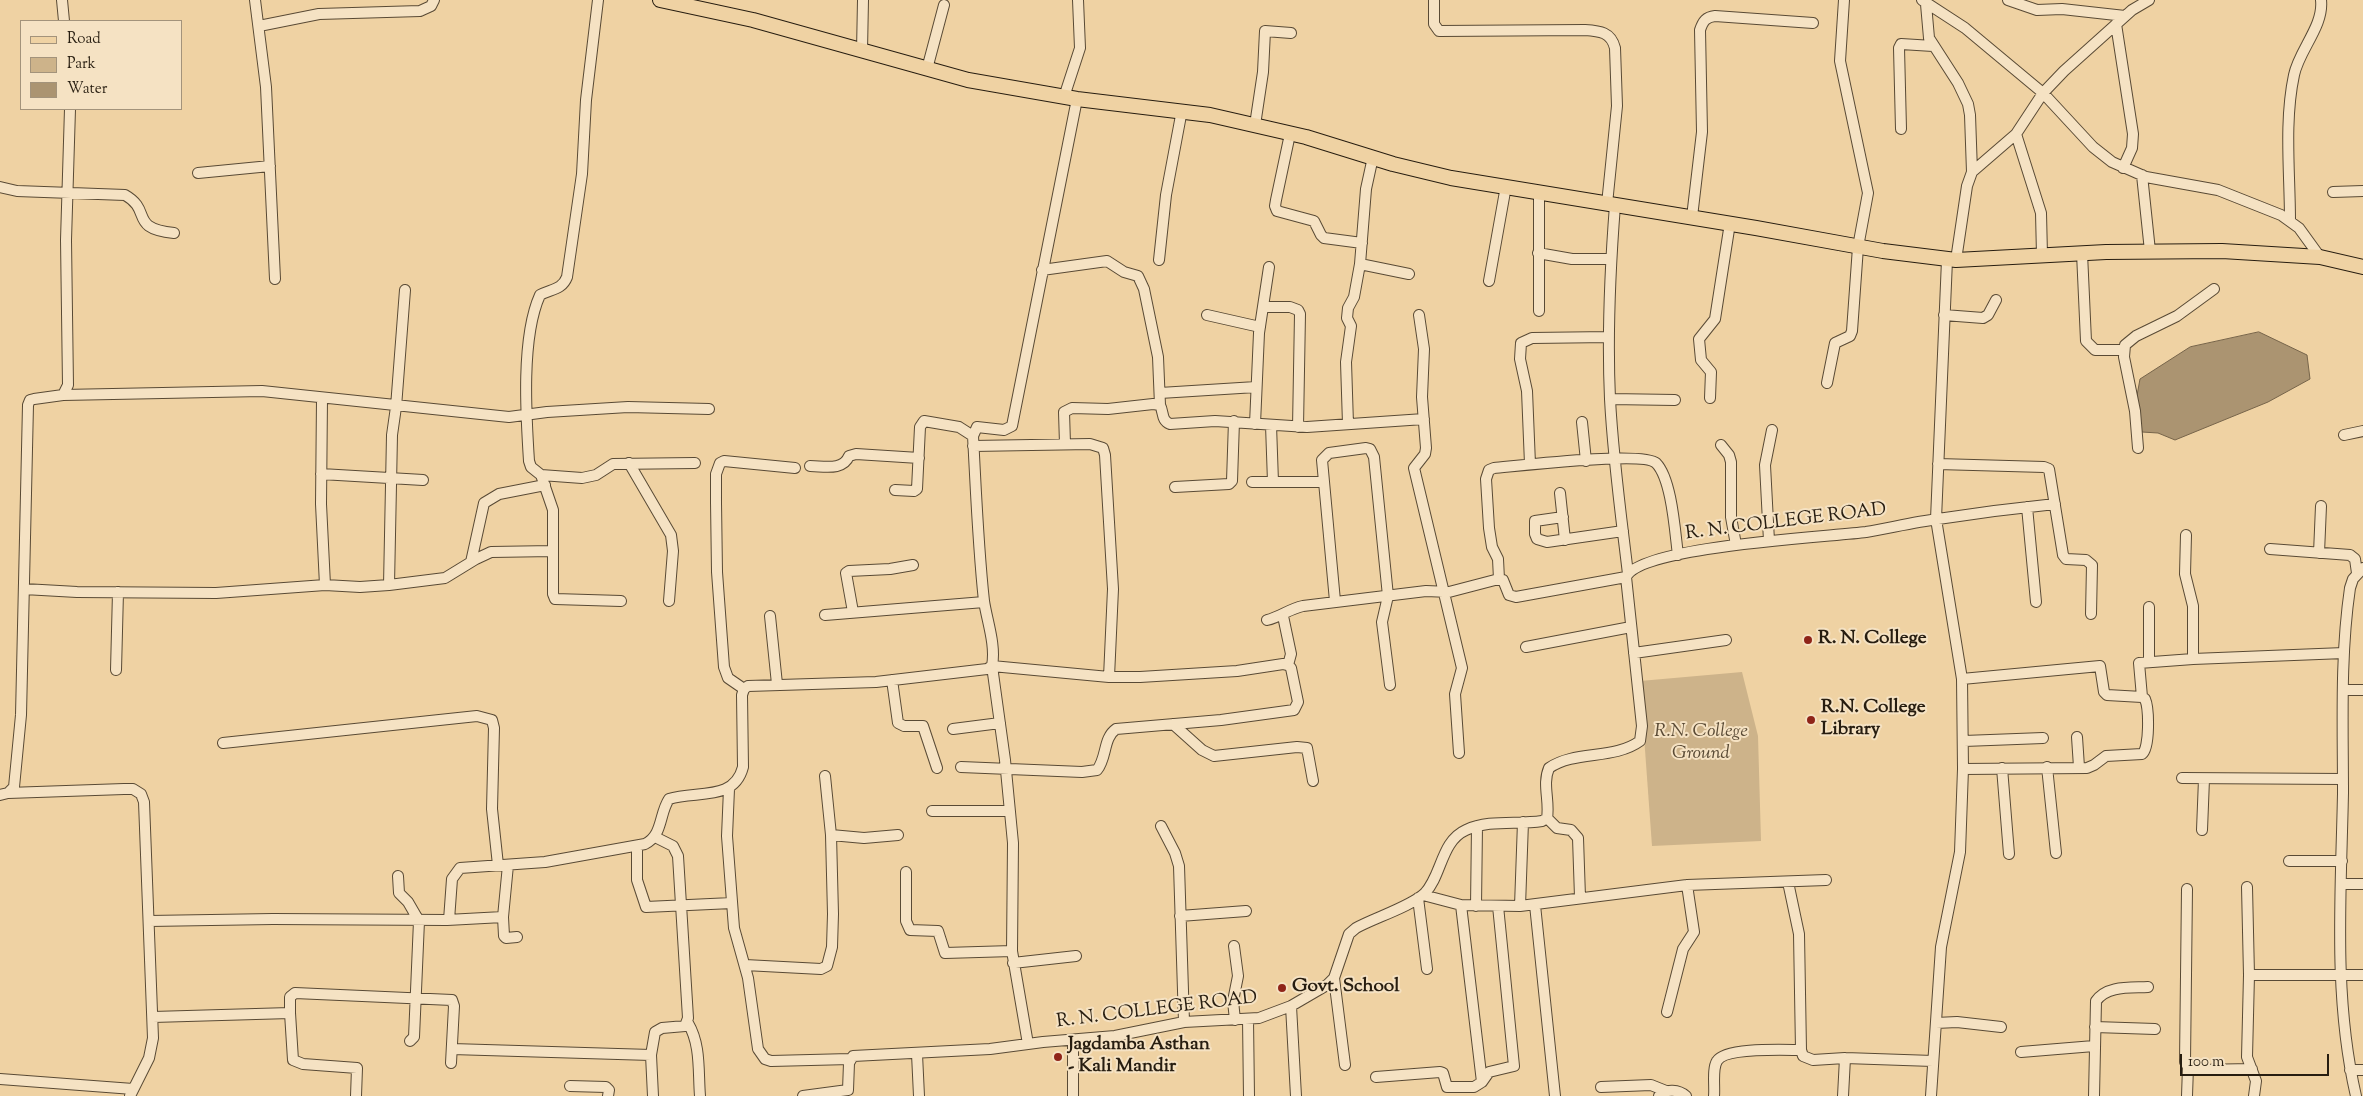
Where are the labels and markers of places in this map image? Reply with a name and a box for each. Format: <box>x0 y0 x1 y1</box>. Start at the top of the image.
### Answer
place label: R. N. College <box>1818 629 1927 651</box>
marker: R. N. College <box>1802 634 1814 646</box>
place label: R.N. College Library <box>1821 698 1926 742</box>
marker: R.N. College Library <box>1805 714 1817 726</box>
place label: Govt. School <box>1292 977 1399 999</box>
marker: Govt. School <box>1276 982 1288 994</box>
place label: Jagdamba Asthan - Kali Mandir <box>1068 1035 1210 1079</box>
marker: Jagdamba Asthan - Kali Mandir <box>1052 1051 1064 1063</box>

